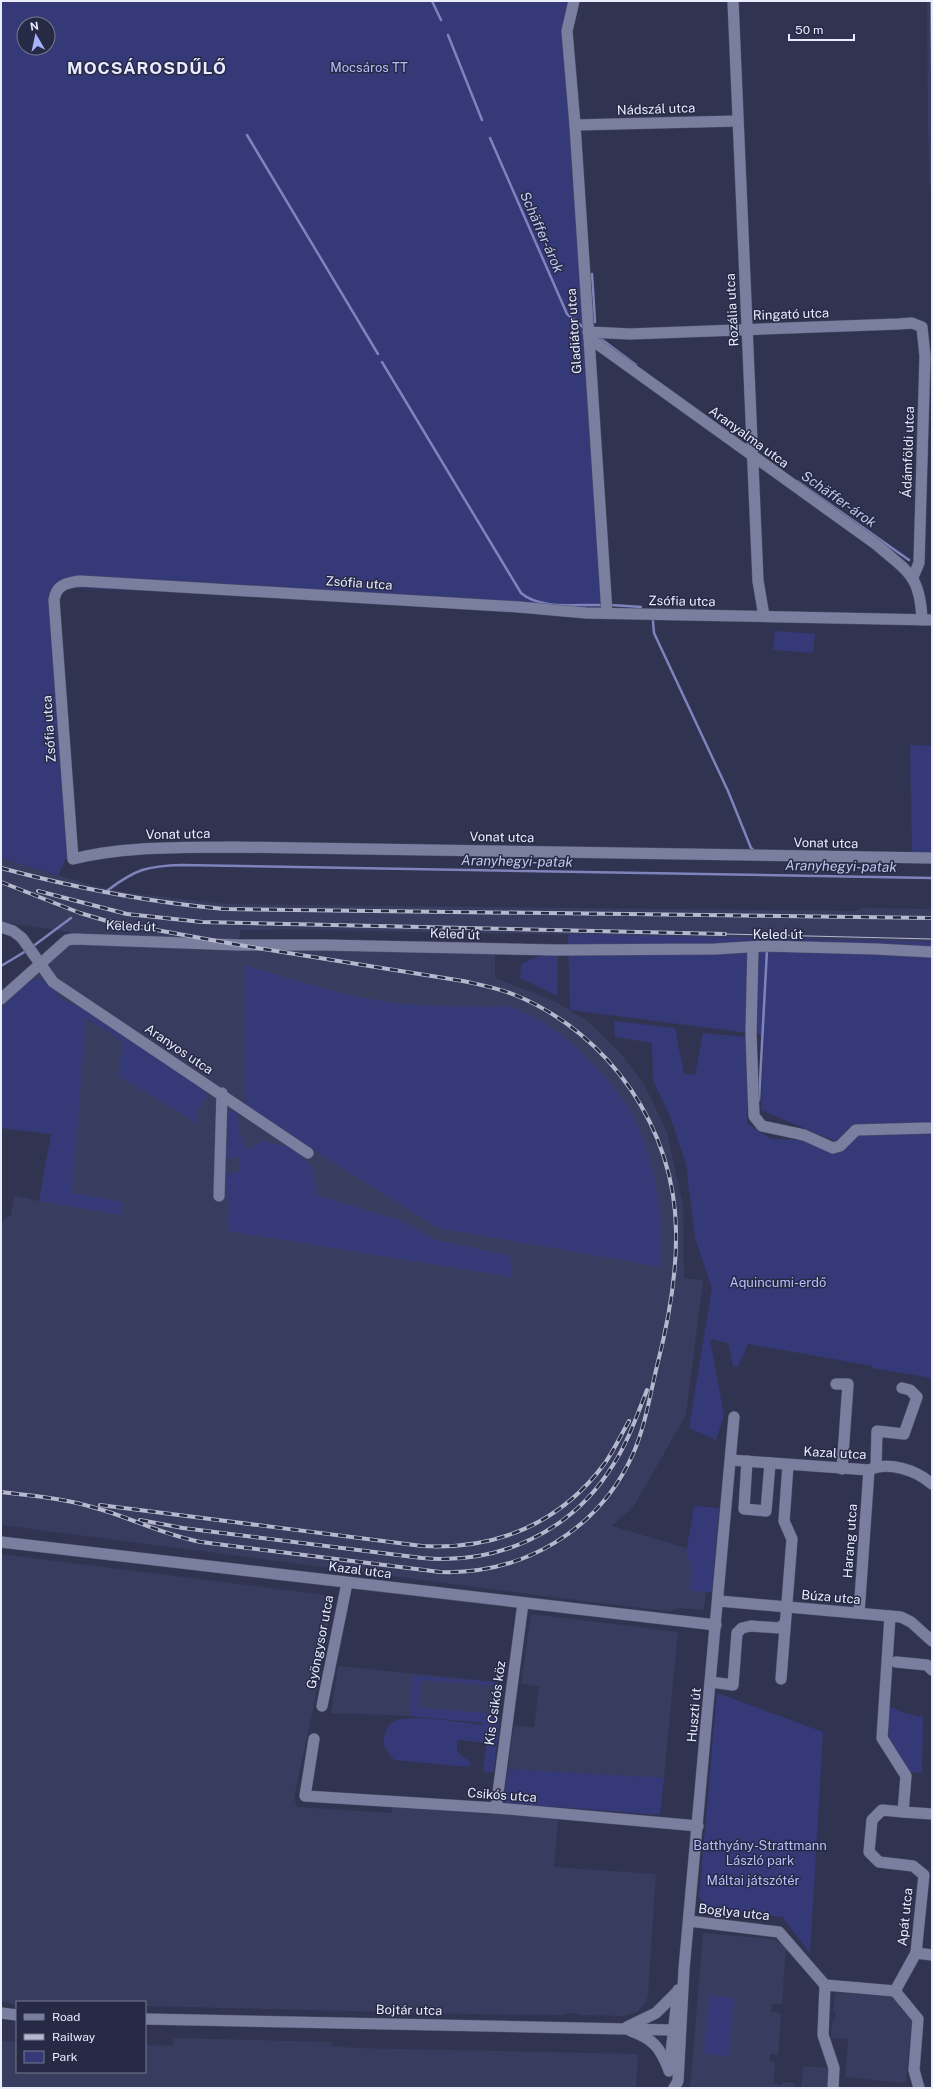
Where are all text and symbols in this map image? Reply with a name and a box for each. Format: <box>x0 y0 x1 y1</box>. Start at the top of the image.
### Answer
north arrow <box>16 16 56 56</box>
scale bar <box>789 16 854 42</box>
text: N <box>29 20 40 33</box>
text: 50 m <box>795 23 823 37</box>
district label: MOCSÁROSDŰLŐ <box>67 58 227 78</box>
park label: Mocsáros TT <box>330 60 408 75</box>
street label: Nádszál utca <box>617 100 695 118</box>
water label: Schäffer-árok <box>517 189 567 276</box>
street label: Rozália utca <box>723 273 741 347</box>
street label: Gladiátor utca <box>564 288 584 374</box>
street label: Ringató utca <box>753 305 829 323</box>
street label: Aranyalma utca <box>706 403 792 471</box>
street label: Ádámföldi utca <box>898 406 917 498</box>
water label: Schäffer-árok <box>799 467 880 531</box>
street label: Zsófia utca <box>325 573 393 593</box>
street label: Zsófia utca <box>648 593 716 609</box>
street label: Zsófia utca <box>39 695 59 763</box>
street label: Vonat utca <box>146 826 210 842</box>
street label: Vonat utca <box>470 829 534 845</box>
street label: Vonat utca <box>794 835 858 851</box>
water label: Aranyhegyi-patak <box>461 852 573 870</box>
water label: Aranyhegyi-patak <box>785 857 897 875</box>
street label: Keled út <box>106 918 156 934</box>
street label: Keled út <box>430 926 480 942</box>
street label: Keled út <box>753 927 803 942</box>
street label: Aranyos utca <box>142 1021 216 1077</box>
park label: Aquincumi-erdő <box>730 1275 826 1290</box>
street label: Kazal utca <box>803 1444 867 1462</box>
street label: Harang utca <box>840 1503 860 1579</box>
street label: Kazal utca <box>328 1559 392 1581</box>
street label: Búza utca <box>801 1587 861 1607</box>
street label: Gyöngysor utca <box>304 1594 336 1690</box>
street label: Kis Csikós köz <box>482 1660 508 1746</box>
street label: Huszti út <box>684 1687 704 1743</box>
street label: Csikós utca <box>467 1785 537 1805</box>
park label: Batthyány-Strattmann László park <box>693 1838 827 1868</box>
park label: Máltai játszótér <box>706 1873 800 1888</box>
street label: Apát utca <box>894 1887 916 1947</box>
street label: Boglya utca <box>698 1901 770 1923</box>
legend <box>16 2001 146 2073</box>
street label: Bojtár utca <box>376 2002 442 2018</box>
text: Road <box>52 2010 80 2024</box>
text: Railway <box>52 2030 96 2044</box>
text: Park <box>52 2050 78 2064</box>

